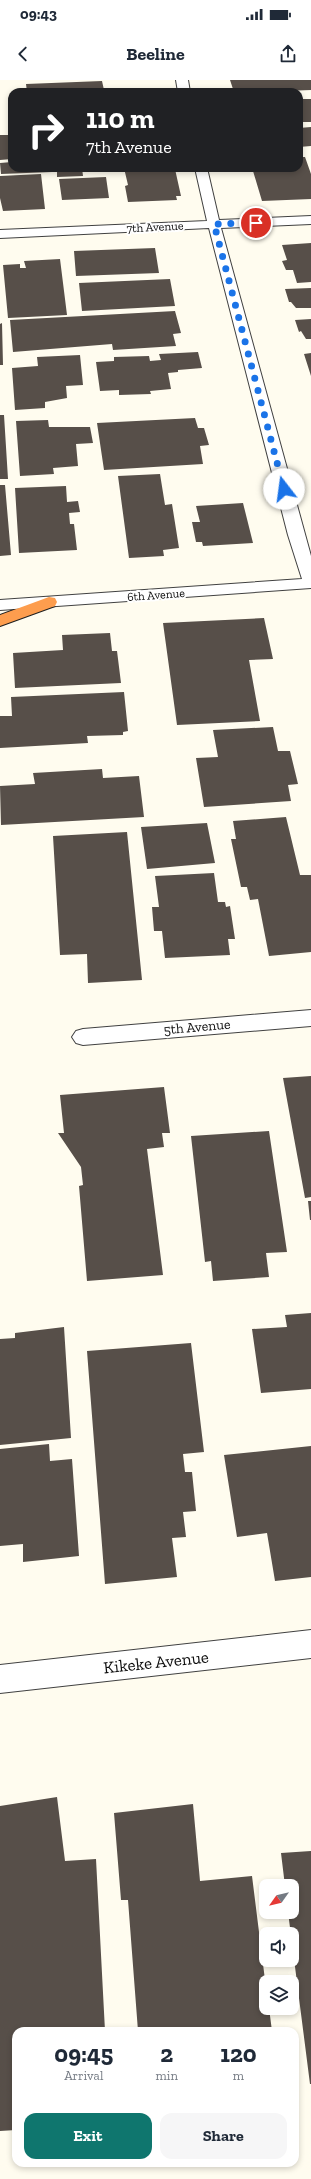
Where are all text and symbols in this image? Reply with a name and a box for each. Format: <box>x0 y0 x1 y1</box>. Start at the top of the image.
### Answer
text: 09:43 <box>20 5 57 23</box>
icon: back <box>12 43 34 65</box>
text: Beeline <box>126 43 185 65</box>
icon: share <box>277 43 299 65</box>
text: 110 m <box>86 102 155 135</box>
icon: right <box>20 104 72 156</box>
text: 7th Avenue <box>86 136 172 158</box>
pin <box>239 206 273 240</box>
icon: arrive <box>245 212 267 234</box>
street label: 7th Avenue <box>126 218 184 235</box>
position arrow <box>263 468 305 510</box>
street label: 6th Avenue <box>127 586 186 604</box>
street label: 5th Avenue <box>163 1016 232 1038</box>
street label: Kikeke Avenue <box>102 1647 210 1677</box>
north arrow <box>259 1879 299 1919</box>
map controls <box>259 1879 299 2015</box>
button: sound <box>259 1927 299 1967</box>
button: layers <box>259 1975 299 2015</box>
text: 09:45 <box>54 2039 113 2068</box>
text: 2 <box>160 2039 173 2068</box>
text: 120 <box>220 2039 257 2068</box>
text: Arrival <box>64 2068 103 2083</box>
text: min <box>156 2068 178 2083</box>
text: m <box>233 2068 244 2083</box>
button: Exit <box>24 2113 152 2159</box>
button: Share <box>160 2113 287 2159</box>

